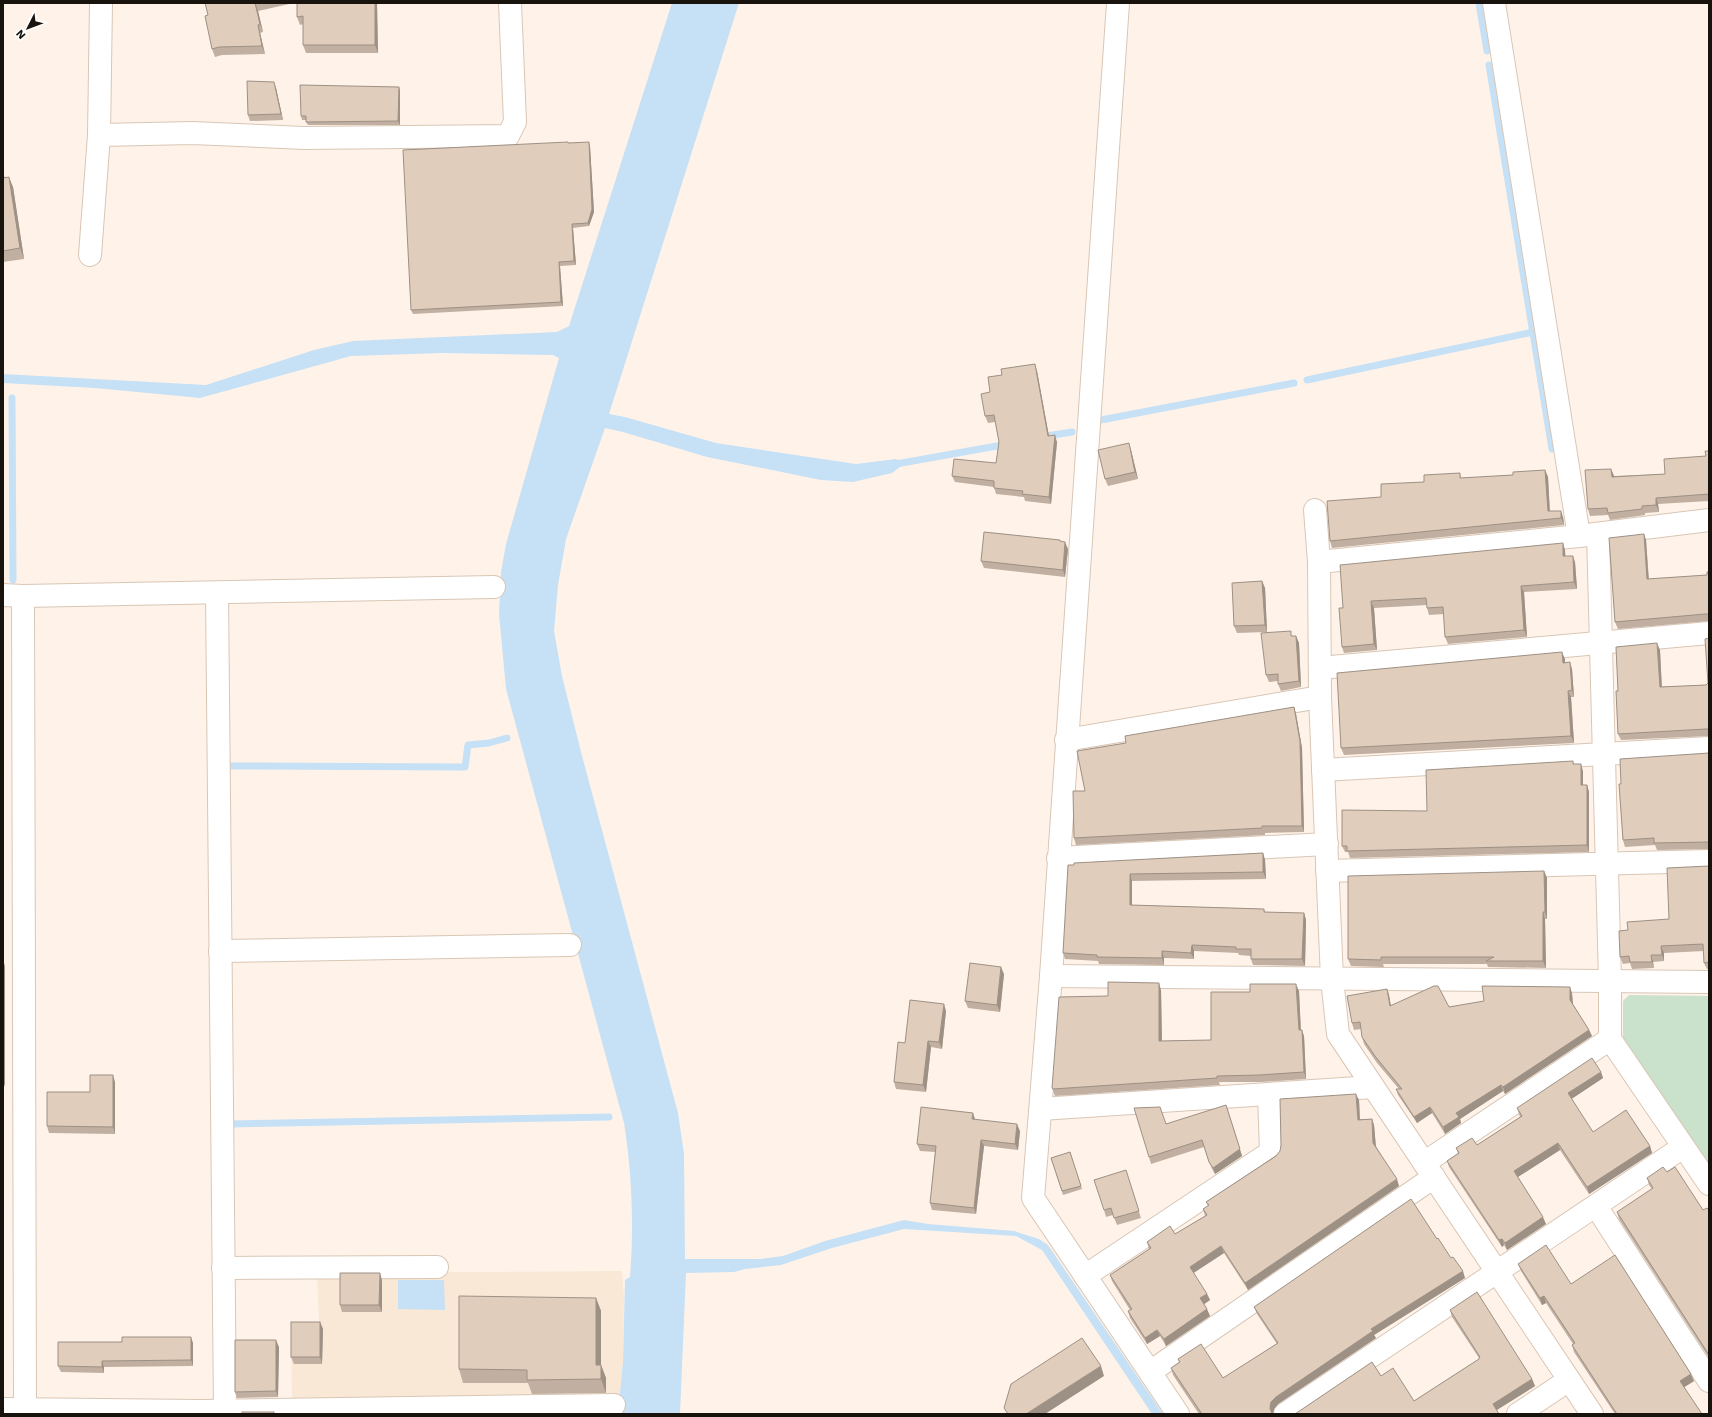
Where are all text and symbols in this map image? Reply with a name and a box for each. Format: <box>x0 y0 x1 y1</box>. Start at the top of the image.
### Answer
north arrow <box>8 8 48 48</box>
text: N <box>13 27 28 42</box>

